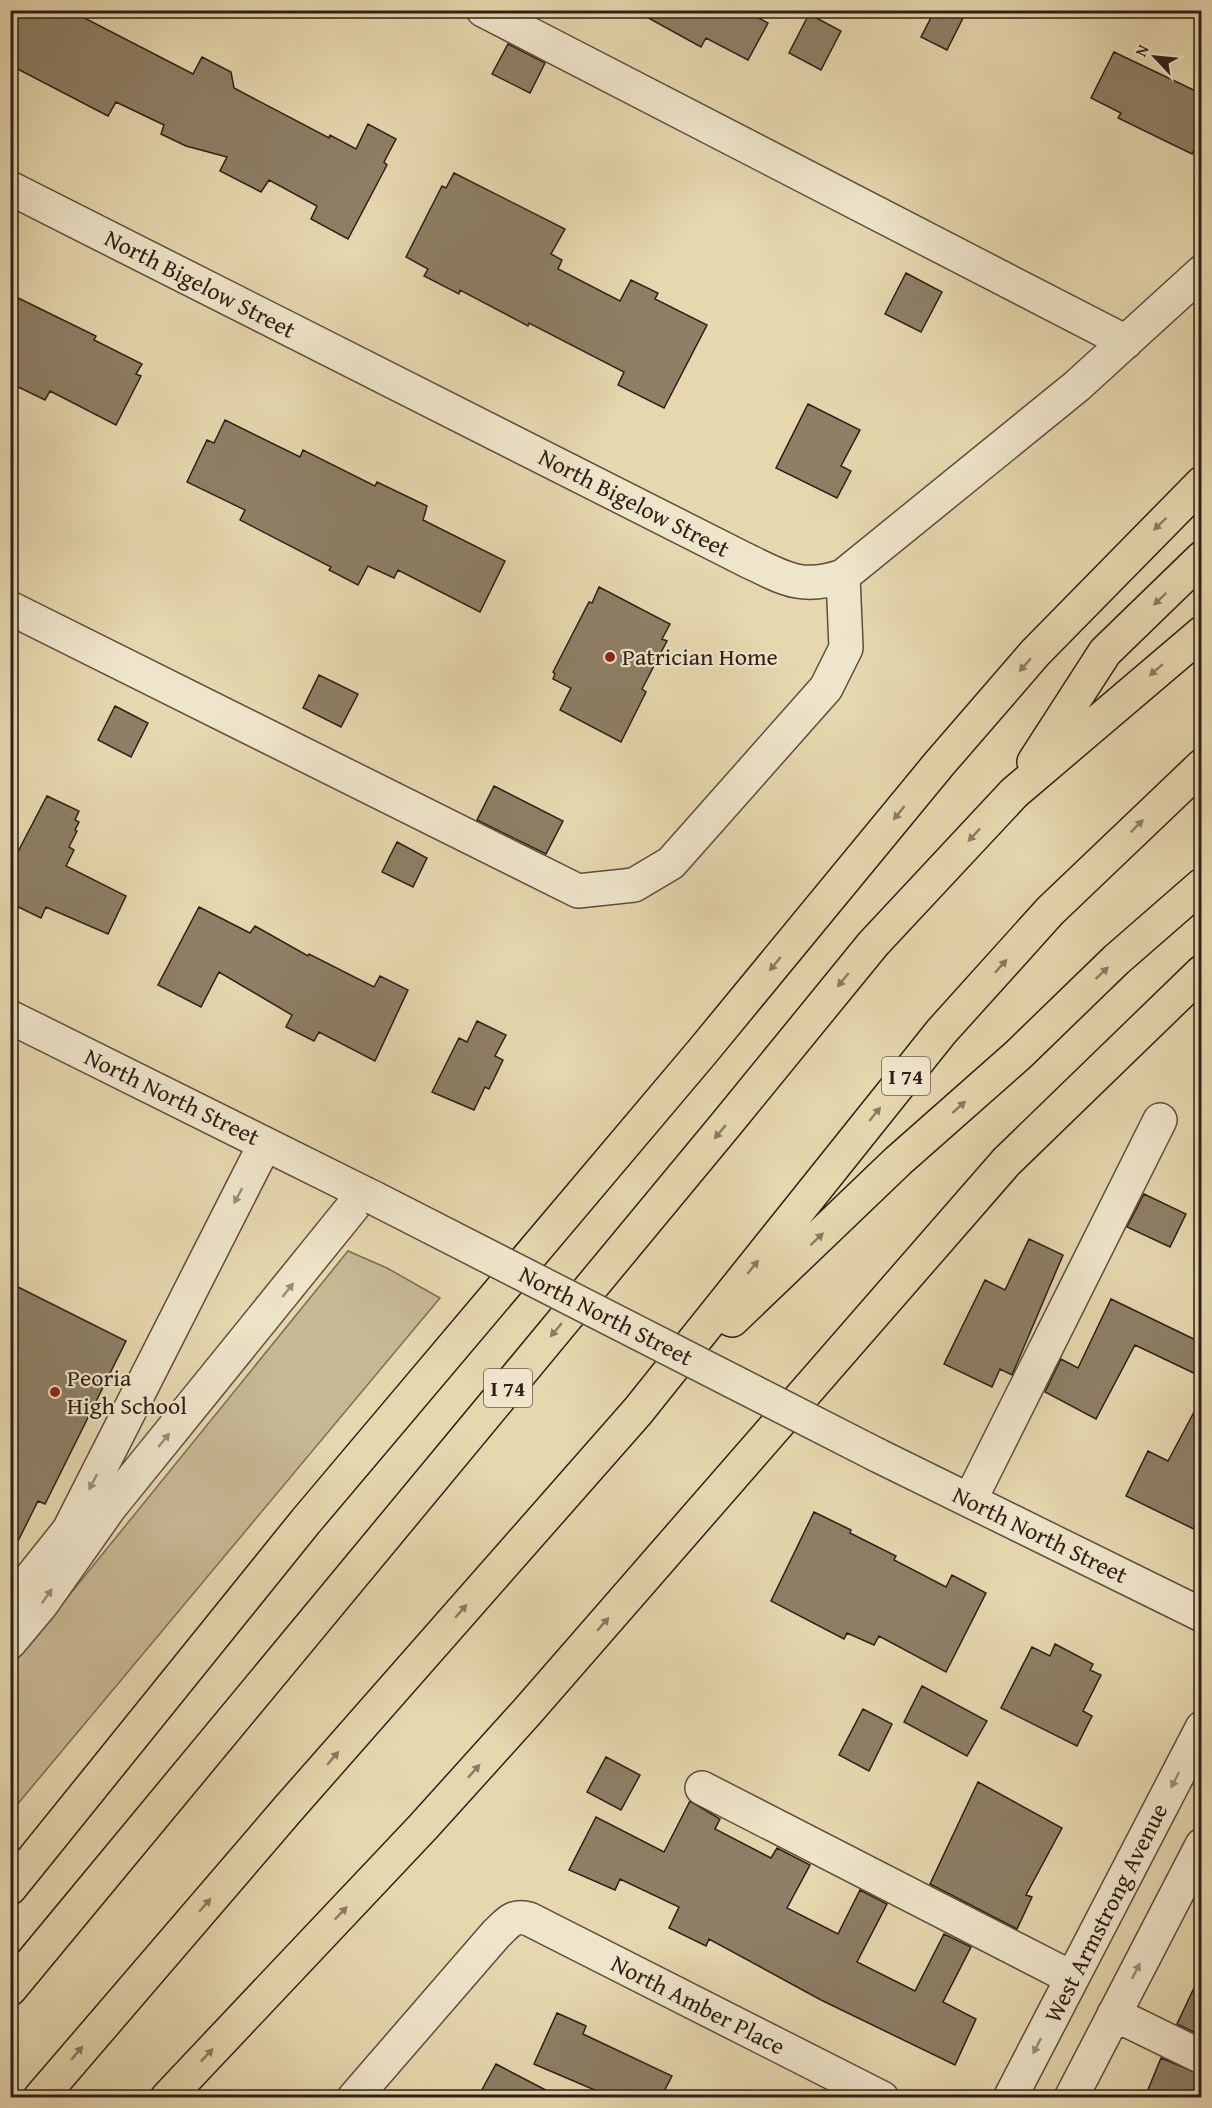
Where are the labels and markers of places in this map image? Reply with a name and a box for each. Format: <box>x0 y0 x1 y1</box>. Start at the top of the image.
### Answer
place label: Patrician Home <box>622 639 778 674</box>
marker: Patrician Home <box>603 650 617 664</box>
place label: Peoria High School <box>67 1360 187 1423</box>
marker: Peoria High School <box>48 1385 62 1399</box>

